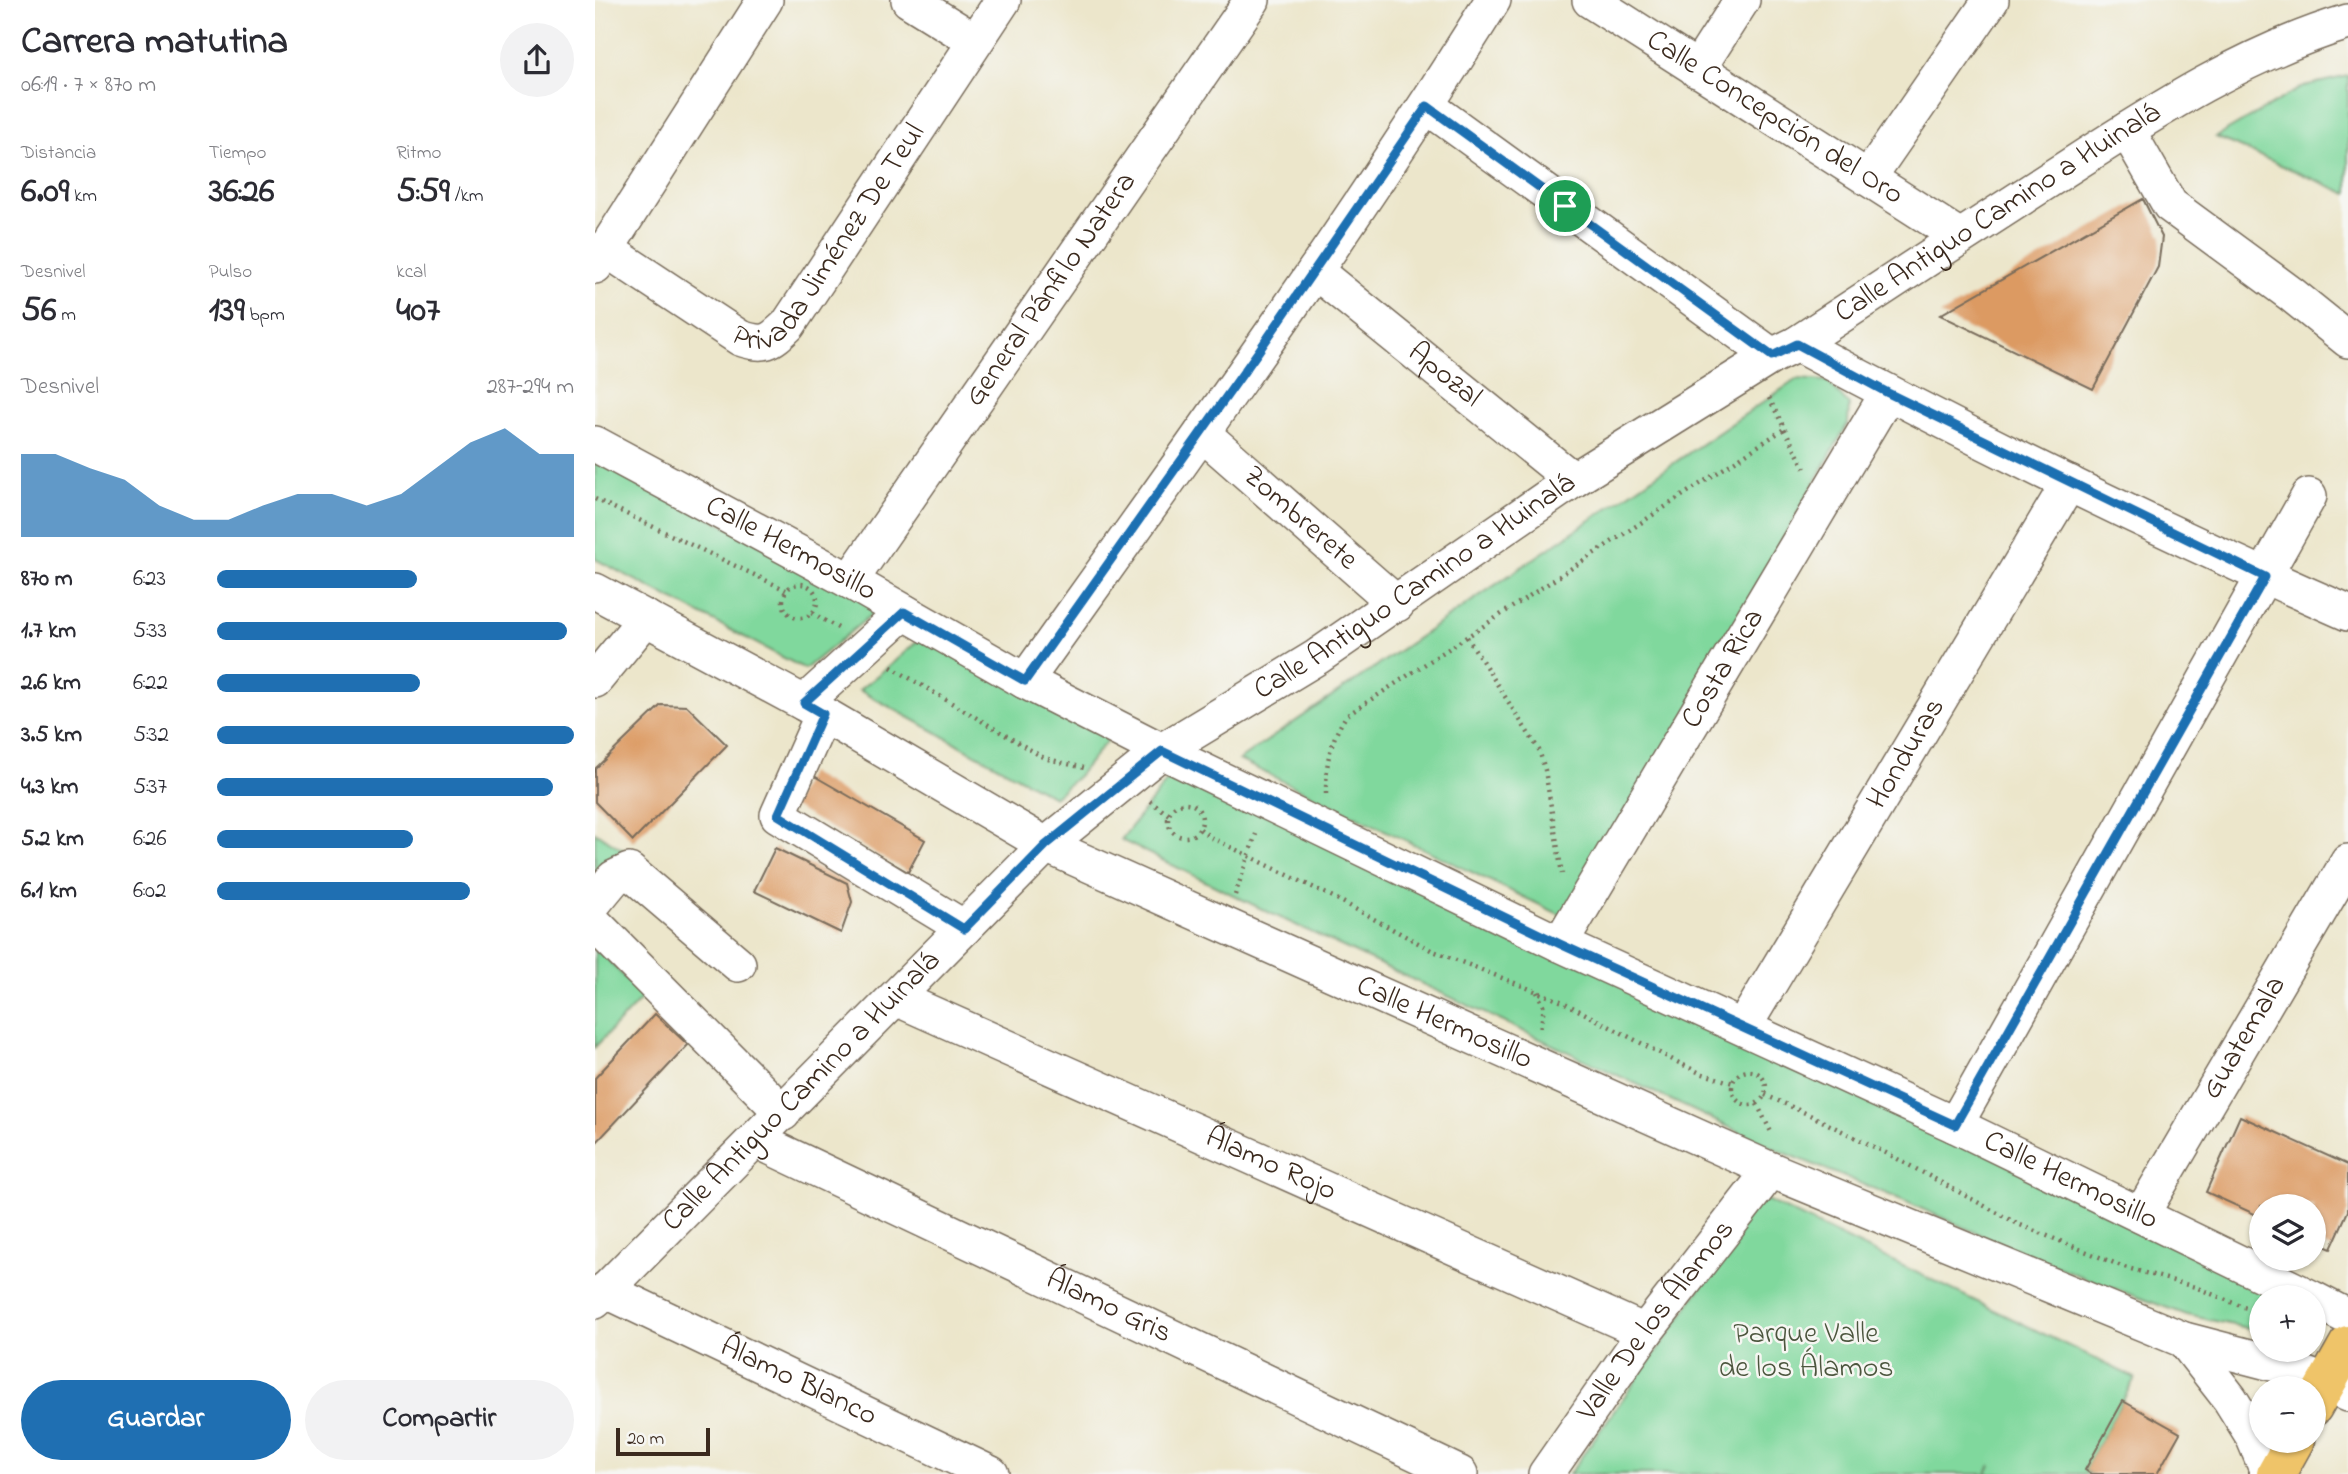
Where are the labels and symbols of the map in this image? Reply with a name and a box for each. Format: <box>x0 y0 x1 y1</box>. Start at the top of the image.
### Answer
street label: Calle Concepción del Oro <box>1637 19 1912 217</box>
street label: Calle Antiguo Camino a Huinalá <box>1826 92 2169 335</box>
street label: Privada Jiménez De Teul <box>721 115 937 364</box>
street label: General Pánfilo Natera <box>954 163 1148 416</box>
pin <box>1535 176 1595 236</box>
street label: Apozal <box>1397 332 1491 419</box>
street label: Zombrerete <box>1232 456 1368 582</box>
street label: Calle Antiguo Camino a Huinalá <box>1246 462 1585 712</box>
street label: Calle Hermosillo <box>697 485 884 614</box>
street label: Costa Rica <box>1671 601 1777 737</box>
street label: Honduras <box>1856 690 1957 818</box>
street label: Calle Antiguo Camino a Huinalá <box>652 941 951 1243</box>
street label: Calle Hermosillo <box>1349 965 1539 1082</box>
street label: Guatemala <box>2191 968 2298 1108</box>
street label: Álamo Rojo <box>1198 1117 1343 1213</box>
street label: Calle Hermosillo <box>1976 1120 2165 1242</box>
street label: Valle De los Álamos <box>1566 1211 1746 1431</box>
street label: Álamo Gris <box>1038 1258 1179 1356</box>
park label: Parque Valle de los Álamos <box>1718 1313 1894 1391</box>
street label: Álamo Blanco <box>712 1326 884 1438</box>
scale bar <box>616 1425 711 1457</box>

